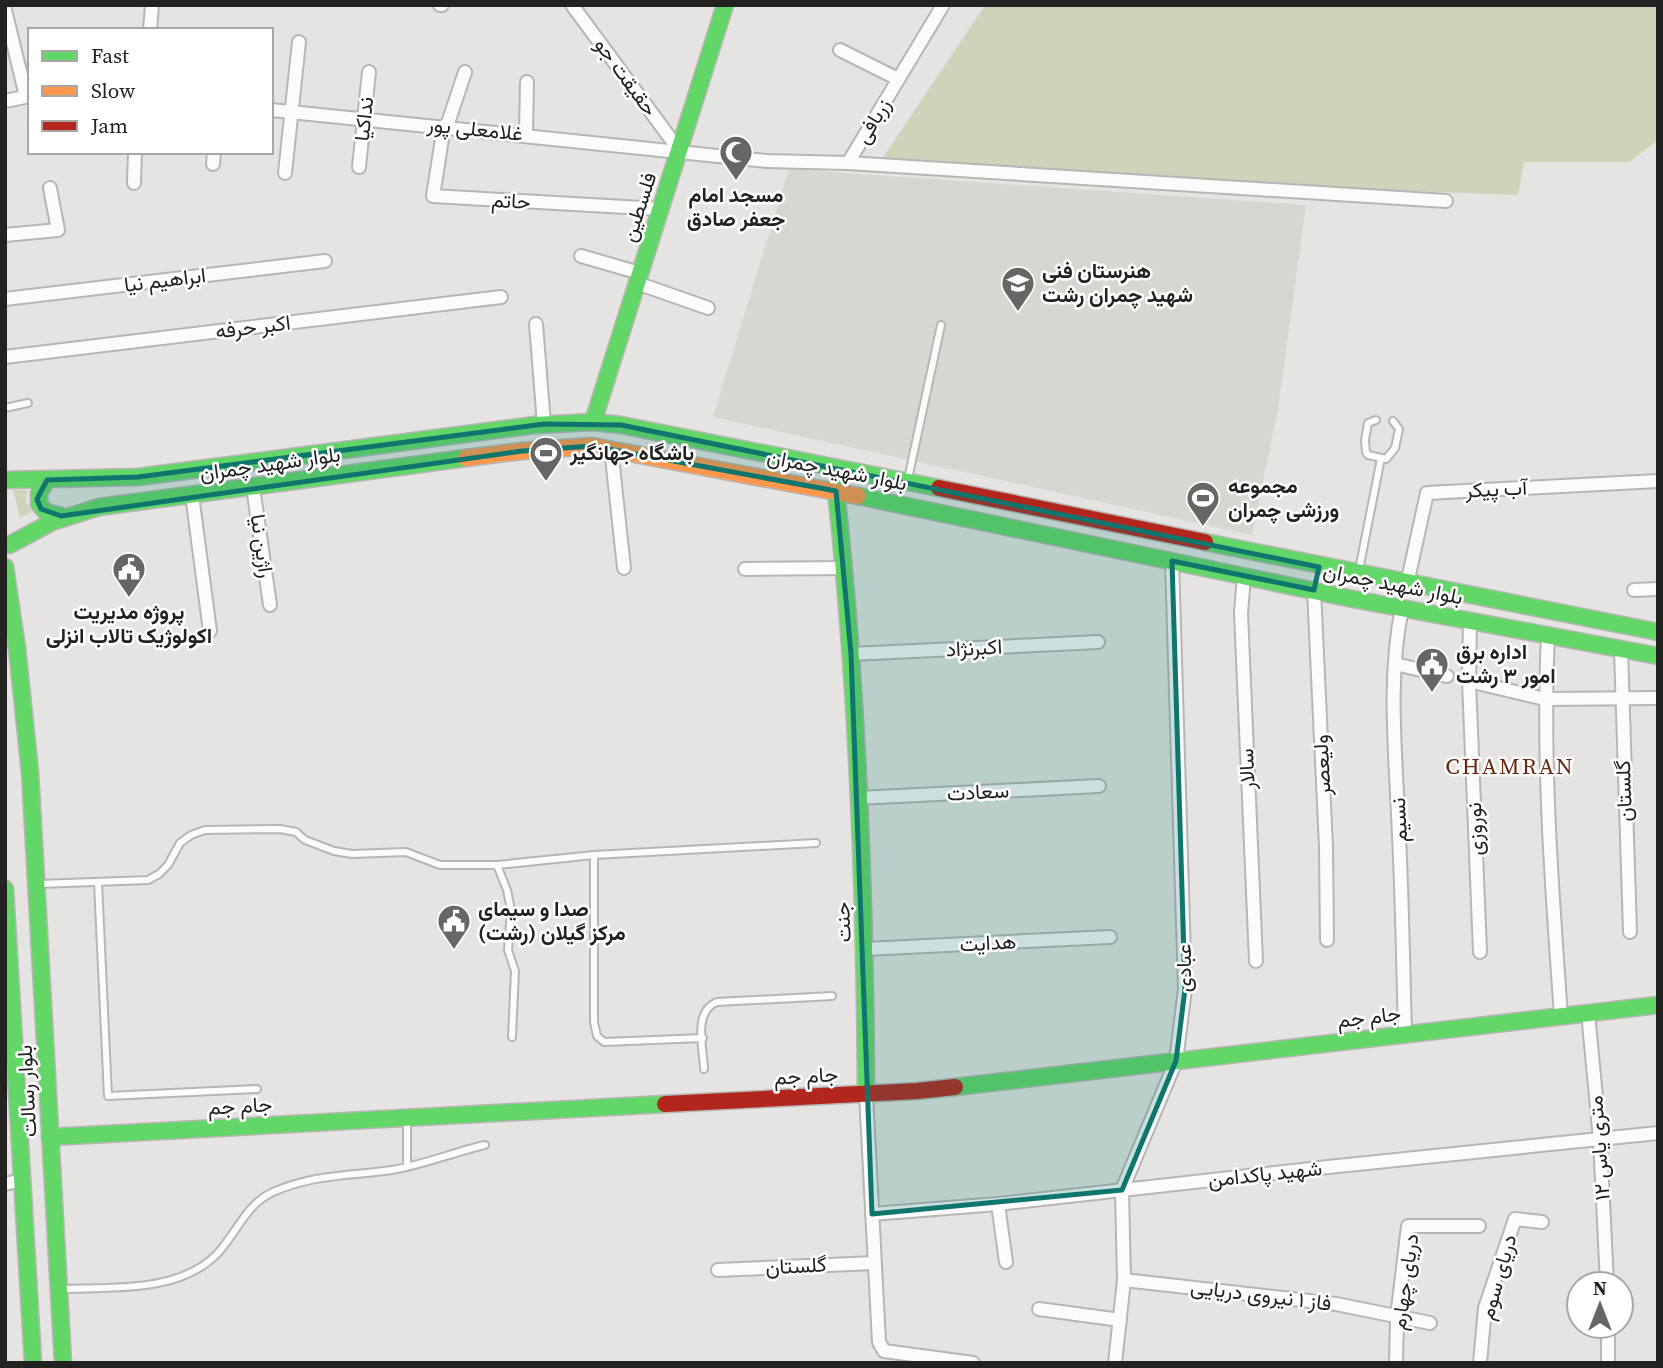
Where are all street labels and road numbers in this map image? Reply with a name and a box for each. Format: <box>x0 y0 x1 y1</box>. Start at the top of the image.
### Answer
street label: حقیقت جو <box>588 32 665 122</box>
street label: زربافی <box>848 93 897 149</box>
street label: نداکیا <box>347 95 380 143</box>
street label: غلامعلی پور <box>425 109 524 148</box>
street label: فلسطین <box>614 168 663 245</box>
street label: حاتم <box>491 185 531 216</box>
street label: ابراهیم نیا <box>122 260 207 299</box>
street label: اکبر حرفه <box>214 307 292 346</box>
street label: بلوار شهید چمران <box>198 439 342 488</box>
street label: بلوار شهید چمران <box>765 442 909 497</box>
street label: آب پیکر <box>1463 472 1530 505</box>
street label: راژین نیا <box>244 512 281 580</box>
street label: بلوار شهید چمران <box>1321 556 1465 611</box>
street label: اکبرنژاد <box>945 632 1003 663</box>
street label: ولیعصر <box>1305 734 1338 797</box>
street label: سالار <box>1231 748 1262 791</box>
street label: گلستان <box>1608 760 1639 822</box>
street label: سعادت <box>946 775 1010 808</box>
street label: نسیم <box>1383 797 1414 843</box>
street label: نوروزی <box>1459 802 1490 856</box>
street label: جنت <box>827 901 858 943</box>
street label: هدایت <box>959 927 1017 958</box>
street label: عبادی <box>1169 944 1198 992</box>
street label: جام جم <box>1335 998 1403 1035</box>
street label: بلوار رسالت <box>10 1044 43 1138</box>
street label: جام جم <box>773 1059 839 1092</box>
street label: جام جم <box>207 1089 273 1122</box>
street label: ۱۲ متری یاس <box>1580 1094 1617 1202</box>
street label: شهید پاکدامن <box>1207 1153 1323 1194</box>
street label: دریای سوم <box>1472 1231 1524 1323</box>
street label: دریای چهارم <box>1383 1232 1426 1332</box>
street label: گلستان <box>765 1249 827 1282</box>
street label: فاز ۱ نیروی دریایی <box>1189 1271 1333 1318</box>

